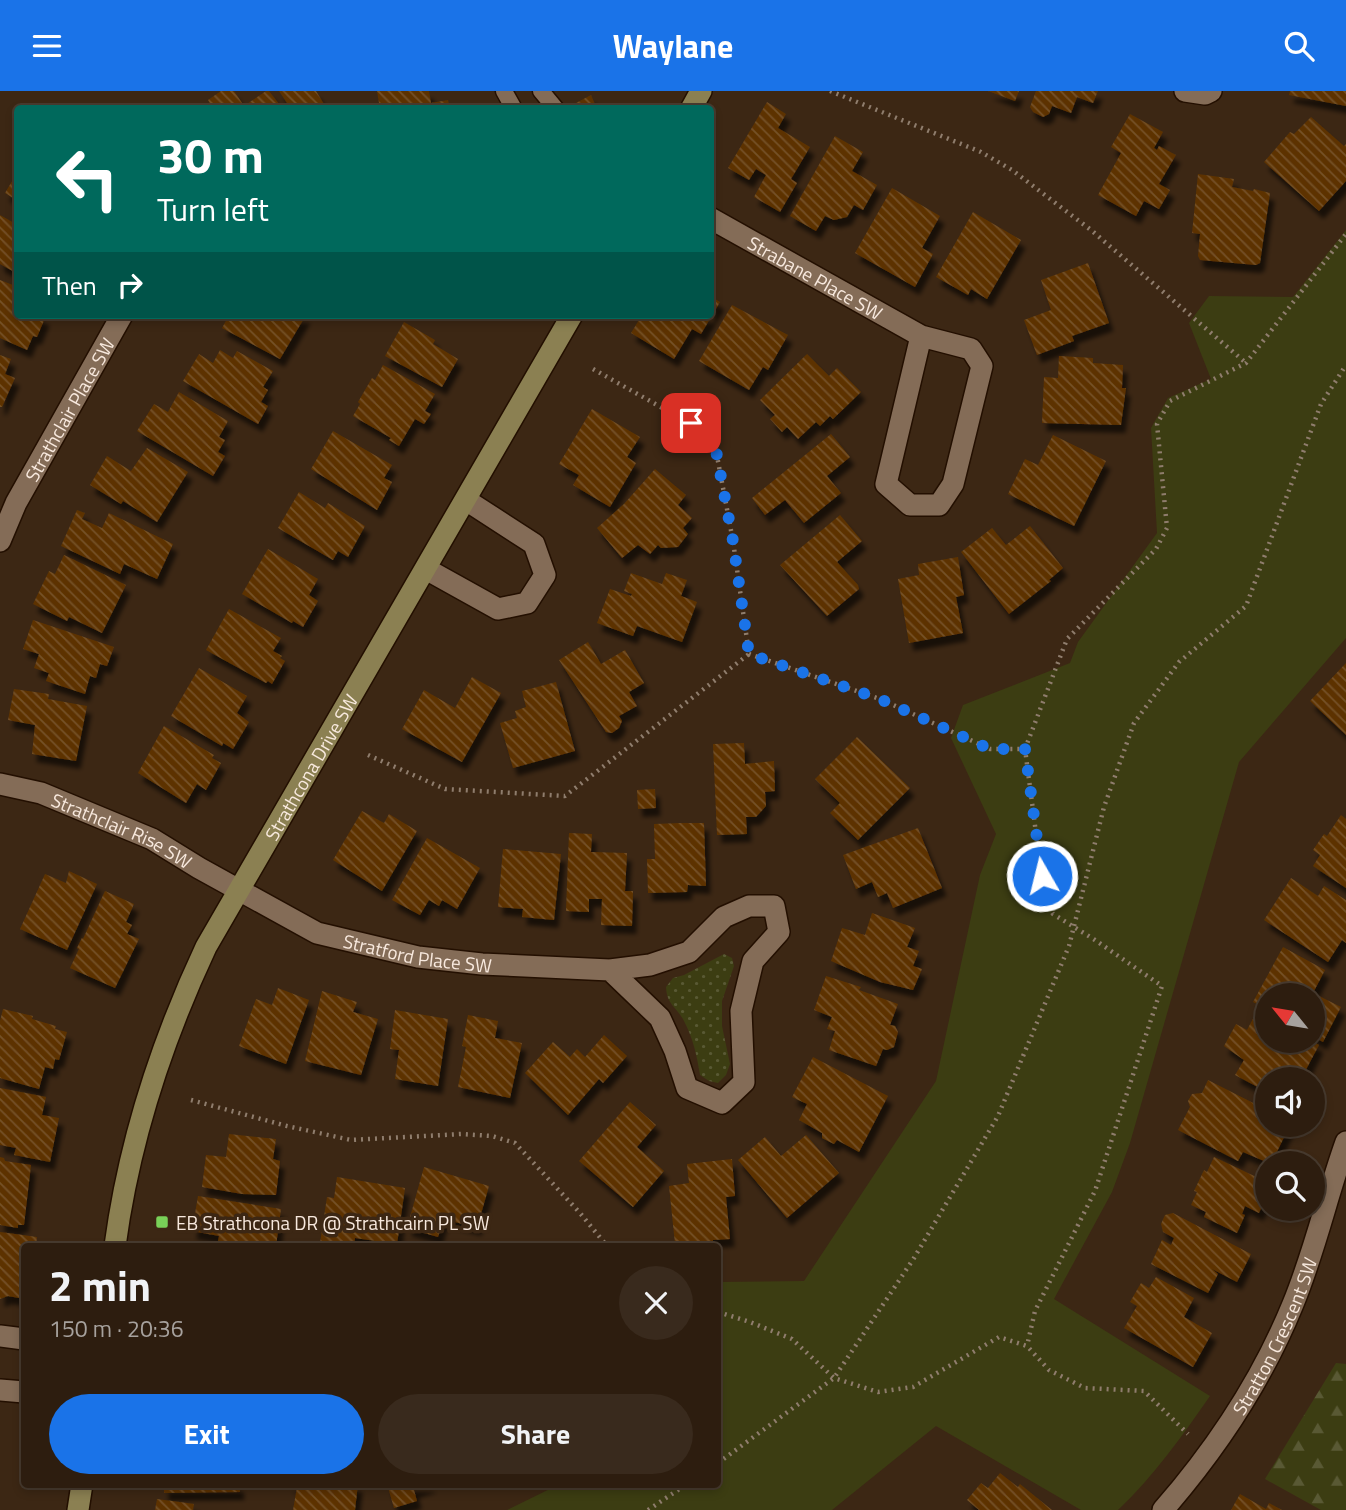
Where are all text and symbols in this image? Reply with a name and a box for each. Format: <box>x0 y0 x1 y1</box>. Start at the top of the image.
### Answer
text: Waylane <box>613 22 733 70</box>
icon: menu <box>28 27 66 65</box>
icon: search <box>1280 27 1318 65</box>
text: 30 m <box>157 117 264 192</box>
icon: left <box>42 133 133 224</box>
text: Turn left <box>157 185 269 233</box>
street label: Strabane Place SW <box>743 228 889 327</box>
text: Then <box>42 266 97 305</box>
icon: right <box>111 266 149 304</box>
street label: Strathclair Place SW <box>17 332 121 486</box>
pin <box>661 393 721 453</box>
icon: arrive <box>672 404 710 442</box>
street label: Strathcona Drive SW <box>256 688 364 845</box>
street label: Strathclair Rise SW <box>47 784 198 875</box>
position arrow <box>1005 839 1079 913</box>
street label: Stratford Place SW <box>340 925 493 979</box>
north arrow <box>1255 983 1325 1053</box>
map controls <box>1255 983 1325 1221</box>
button: sound <box>1255 1067 1325 1137</box>
button: search <box>1255 1151 1325 1221</box>
place label: EB Strathcona DR @ Strathcairn PL SW <box>176 1208 490 1237</box>
marker: EB Strathcona DR @ Strathcairn PL SW <box>154 1214 170 1230</box>
text: 2 min <box>49 1253 151 1317</box>
street label: Stratton Crescent SW <box>1224 1253 1324 1420</box>
button: close <box>619 1266 693 1340</box>
text: 150 m · 20:36 <box>49 1311 184 1346</box>
button: Exit <box>49 1394 364 1474</box>
button: Share <box>378 1394 693 1474</box>

